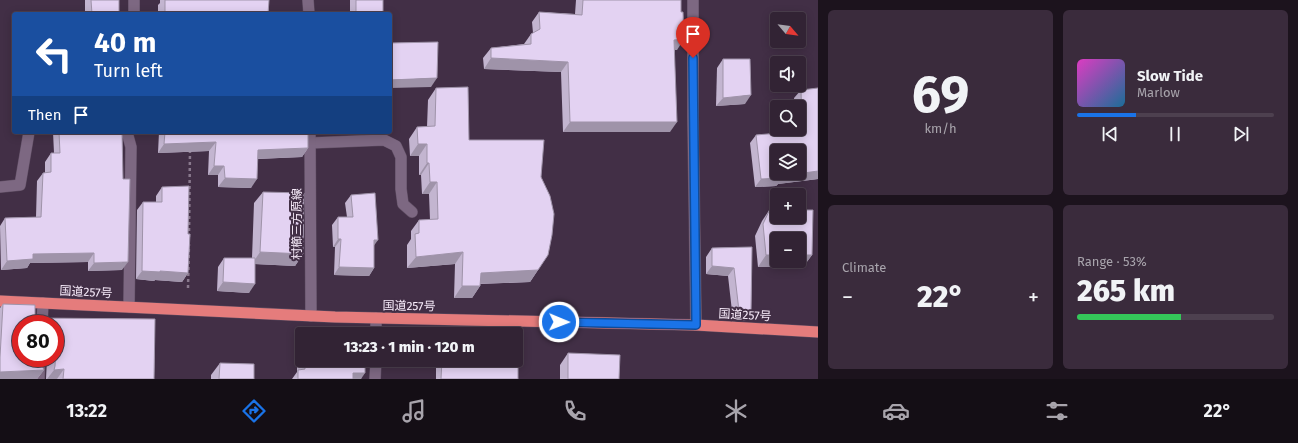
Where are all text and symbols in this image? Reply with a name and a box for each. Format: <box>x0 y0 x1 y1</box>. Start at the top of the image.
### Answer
north arrow <box>770 12 806 48</box>
map controls <box>770 12 806 268</box>
pin <box>676 17 710 58</box>
icon: arrive <box>682 23 704 45</box>
text: 40 m <box>94 26 157 59</box>
icon: left <box>28 28 80 80</box>
button: sound <box>770 56 806 92</box>
text: Turn left <box>94 60 163 82</box>
text: 69 <box>912 63 969 126</box>
text: Slow Tide <box>1137 67 1203 85</box>
text: Marlow <box>1137 85 1180 100</box>
button: search <box>770 100 806 136</box>
icon: arrive <box>70 104 92 126</box>
text: Then <box>28 106 62 124</box>
text: km/h <box>924 121 957 136</box>
icon: previous <box>1099 123 1121 145</box>
icon: pause <box>1164 123 1186 145</box>
icon: next <box>1230 123 1252 145</box>
button: layers <box>770 144 806 180</box>
street label: 村櫛三方原線 <box>290 188 304 260</box>
button: + <box>770 188 806 224</box>
button: − <box>770 232 806 268</box>
text: Range · 53% <box>1077 254 1147 269</box>
text: Climate <box>842 260 886 275</box>
text: 265 km <box>1077 273 1175 309</box>
text: 22° <box>917 279 964 315</box>
street label: 国道257号 <box>59 284 113 300</box>
text: − <box>842 284 853 311</box>
text: + <box>1028 284 1039 311</box>
street label: 国道257号 <box>382 299 436 313</box>
position arrow <box>538 301 580 343</box>
street label: 国道257号 <box>718 307 772 323</box>
speed limit sign: 80 <box>12 315 64 367</box>
text: 13:23 · 1 min · 120 m <box>344 338 475 356</box>
icon: directions <box>240 397 268 425</box>
icon: music <box>400 397 428 425</box>
icon: phone <box>561 397 589 425</box>
icon: climate <box>722 397 750 425</box>
icon: car <box>882 397 910 425</box>
icon: filters <box>1043 397 1071 425</box>
text: 13:22 <box>66 400 107 422</box>
text: 22° <box>1204 400 1232 422</box>

